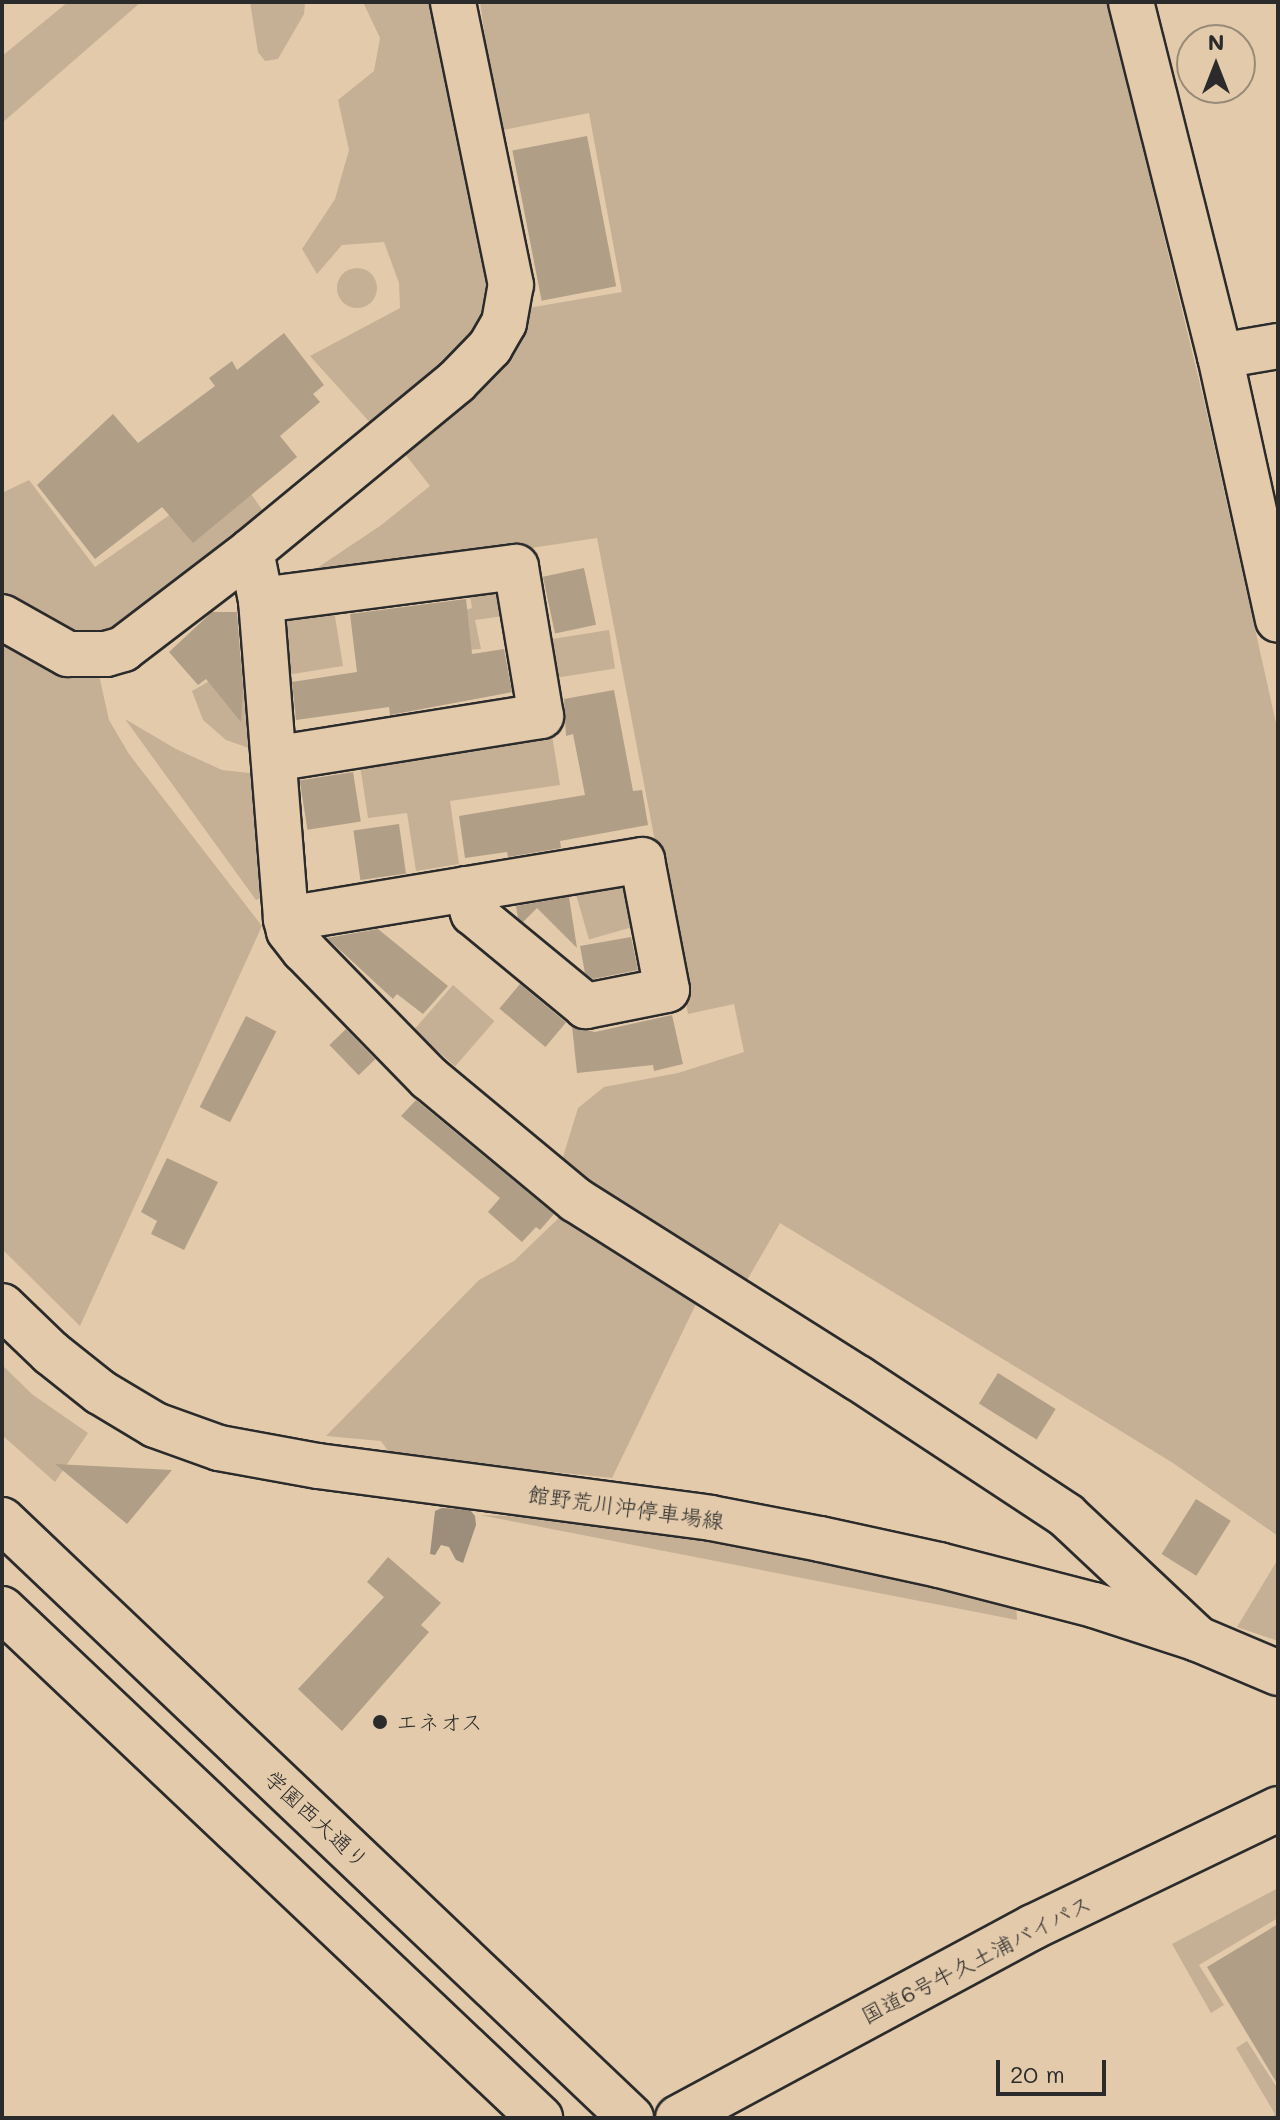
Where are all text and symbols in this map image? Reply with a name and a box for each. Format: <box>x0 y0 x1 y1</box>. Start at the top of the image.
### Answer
north arrow <box>1176 24 1256 104</box>
text: N <box>1208 27 1224 56</box>
street label: 館野荒川沖停車場線 <box>526 1480 726 1534</box>
place label: エネオス <box>396 1709 484 1735</box>
marker: エネオス <box>371 1713 389 1731</box>
street label: 学園西大通り <box>260 1764 374 1874</box>
street label: 国道6号牛久土浦バイパス <box>856 1889 1096 2029</box>
scale bar <box>1000 2044 1110 2094</box>
text: 20 m <box>1010 2058 1065 2089</box>

